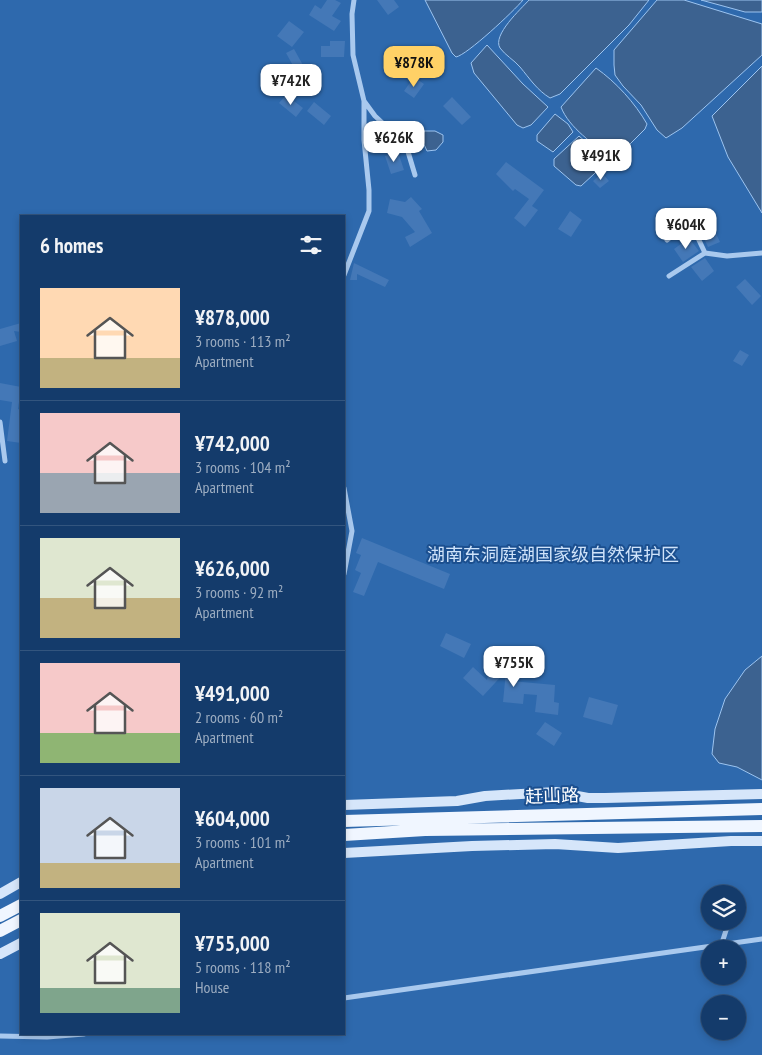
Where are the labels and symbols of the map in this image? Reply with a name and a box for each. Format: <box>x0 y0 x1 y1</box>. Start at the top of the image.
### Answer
pin: ¥878K <box>379 46 449 88</box>
pin: ¥742K <box>256 64 326 106</box>
pin: ¥626K <box>359 120 429 163</box>
pin: ¥491K <box>566 138 636 181</box>
pin: ¥604K <box>651 208 721 250</box>
park label: 湖南东洞庭湖国家级自然保护区 <box>427 543 679 566</box>
pin: ¥755K <box>479 646 549 688</box>
street label: 赶山路 <box>525 783 579 808</box>

